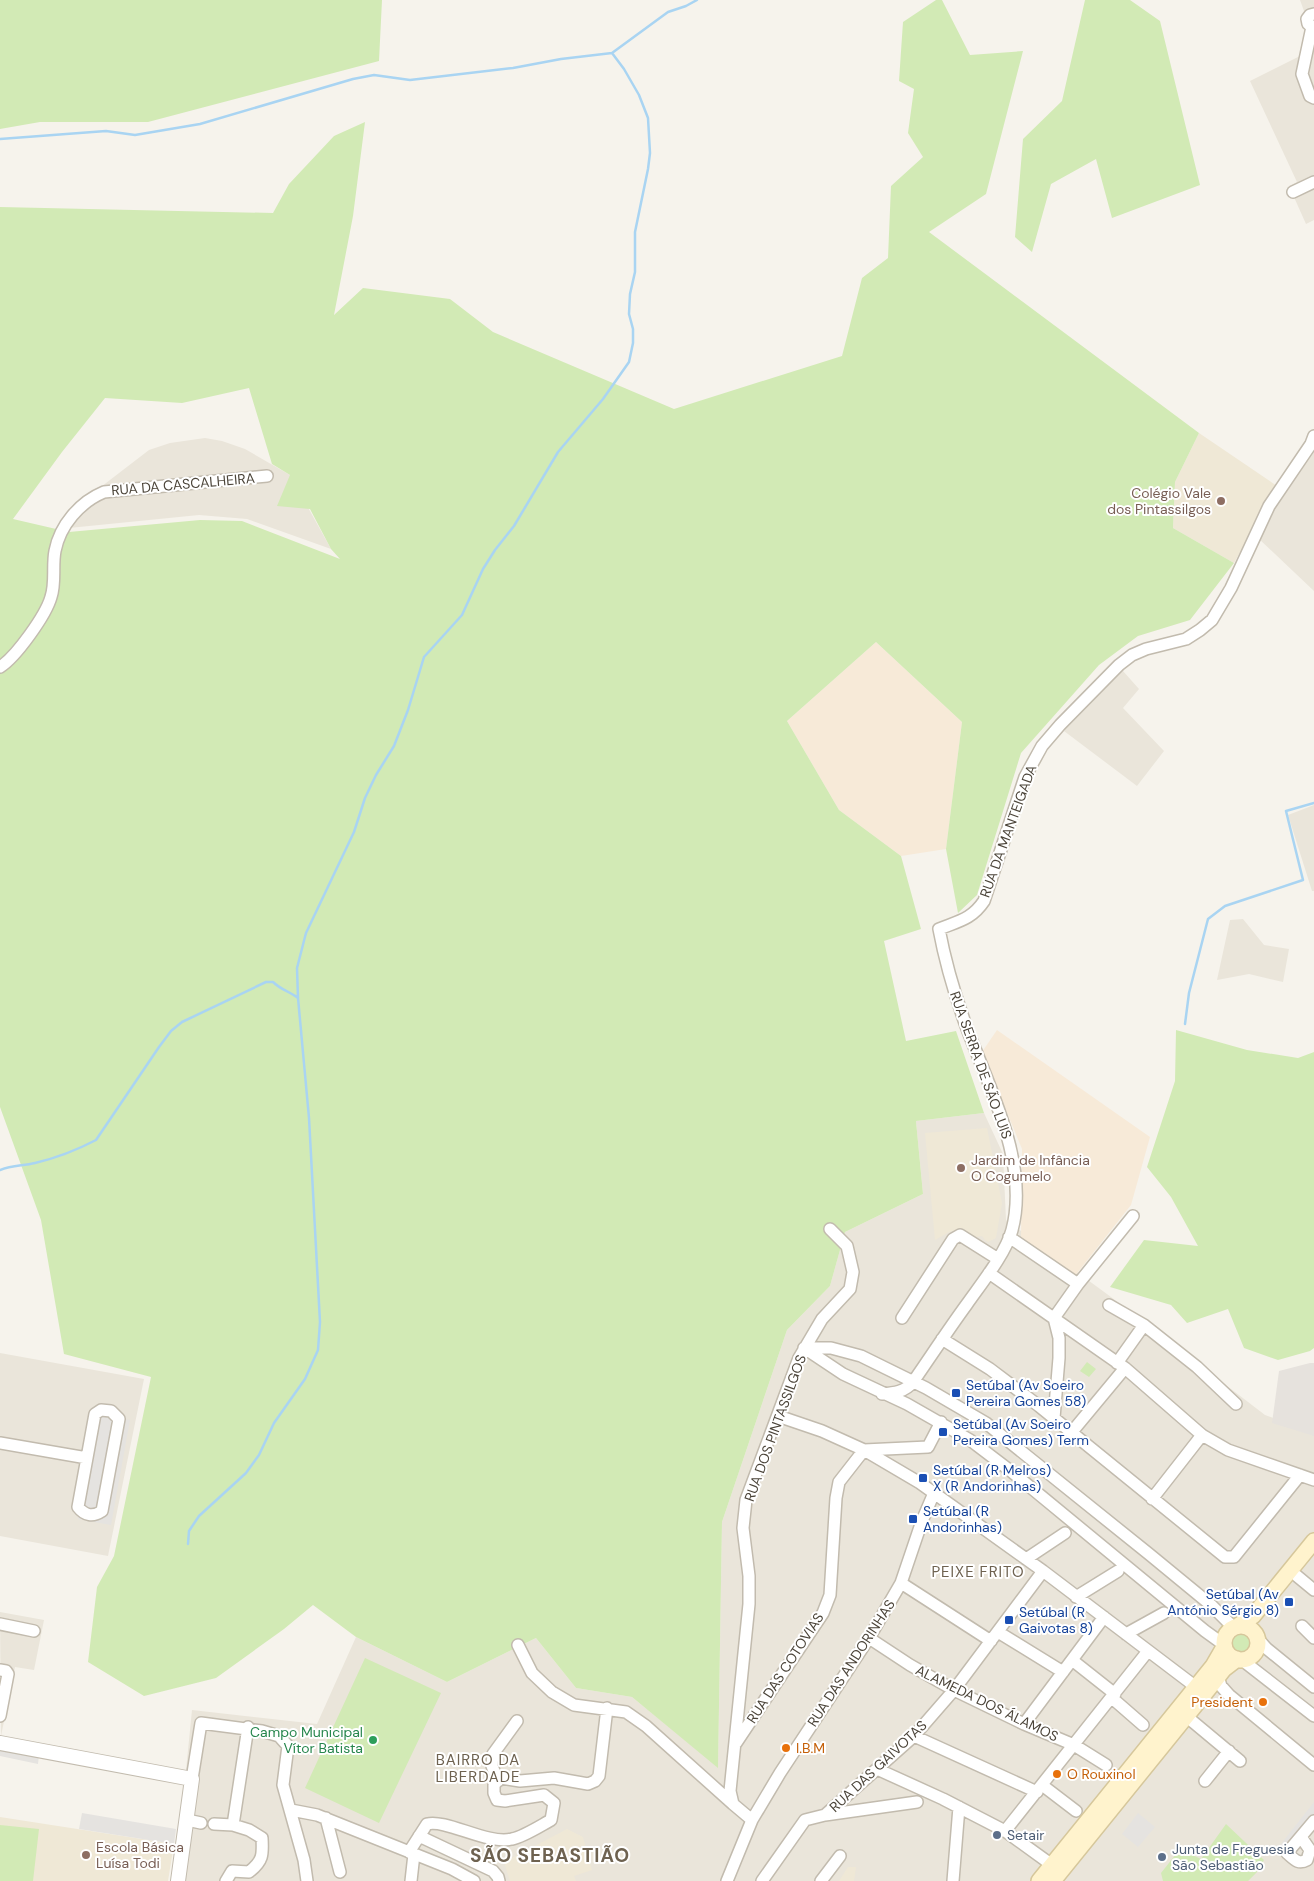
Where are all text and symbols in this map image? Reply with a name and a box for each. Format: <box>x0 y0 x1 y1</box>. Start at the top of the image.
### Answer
street label: RUA DA CASCALHEIRA <box>110 469 256 499</box>
place label: Colégio Vale dos Pintassilgos <box>1107 484 1211 518</box>
marker: Colégio Vale dos Pintassilgos <box>1215 495 1227 507</box>
street label: RUA DA MANTEIGADA <box>976 762 1040 900</box>
street label: RUA SERRA DE SÃO LUIS <box>946 989 1016 1141</box>
place label: Jardim de Infância O Cogumelo <box>971 1151 1090 1185</box>
marker: Jardim de Infância O Cogumelo <box>955 1162 967 1174</box>
street label: RUA DOS PINTASSILGOS <box>740 1352 810 1504</box>
place label: Setúbal (Av Soeiro Pereira Gomes 58) <box>966 1376 1086 1410</box>
marker: Setúbal (Av Soeiro Pereira Gomes 58) <box>950 1387 962 1399</box>
place label: Setúbal (Av Soeiro Pereira Gomes) Term <box>953 1415 1089 1449</box>
marker: Setúbal (Av Soeiro Pereira Gomes) Term <box>937 1426 949 1438</box>
place label: Setúbal (R Melros) X (R Andorinhas) <box>933 1461 1051 1495</box>
marker: Setúbal (R Melros) X (R Andorinhas) <box>917 1472 929 1484</box>
place label: Setúbal (R Andorinhas) <box>923 1502 1002 1536</box>
marker: Setúbal (R Andorinhas) <box>907 1513 919 1525</box>
district label: PEIXE FRITO <box>931 1562 1025 1582</box>
place label: Setúbal (Av António Sérgio 8) <box>1167 1585 1280 1619</box>
street label: RUA DAS ANDORINHAS <box>803 1596 899 1730</box>
marker: Setúbal (Av António Sérgio 8) <box>1283 1596 1295 1608</box>
place label: Setúbal (R Gaivotas 8) <box>1019 1603 1093 1637</box>
street label: RUA DAS COTOVIAS <box>742 1609 828 1727</box>
marker: Setúbal (R Gaivotas 8) <box>1003 1614 1015 1626</box>
street label: ALAMEDA DOS ÁLAMOS <box>913 1661 1061 1745</box>
place label: President <box>1191 1693 1253 1711</box>
marker: President <box>1257 1696 1269 1708</box>
street label: RUA DAS GAIVOTAS <box>825 1716 931 1816</box>
place label: Campo Municipal Vítor Batista <box>250 1723 363 1757</box>
marker: Campo Municipal Vítor Batista <box>367 1734 379 1746</box>
place label: I.B.M <box>796 1739 825 1757</box>
marker: I.B.M <box>780 1742 792 1754</box>
district label: BAIRRO DA LIBERDADE <box>435 1750 521 1787</box>
place label: O Rouxinol <box>1067 1765 1136 1783</box>
marker: O Rouxinol <box>1051 1768 1063 1780</box>
place label: Setair <box>1007 1826 1044 1844</box>
marker: Setair <box>991 1829 1003 1841</box>
place label: Escola Básica Luísa Todi <box>96 1838 184 1872</box>
place label: Junta de Freguesia São Sebastião <box>1172 1840 1294 1874</box>
district label: SÃO SEBASTIÃO <box>470 1843 630 1868</box>
marker: Escola Básica Luísa Todi <box>80 1849 92 1861</box>
marker: Junta de Freguesia São Sebastião <box>1156 1851 1168 1863</box>

